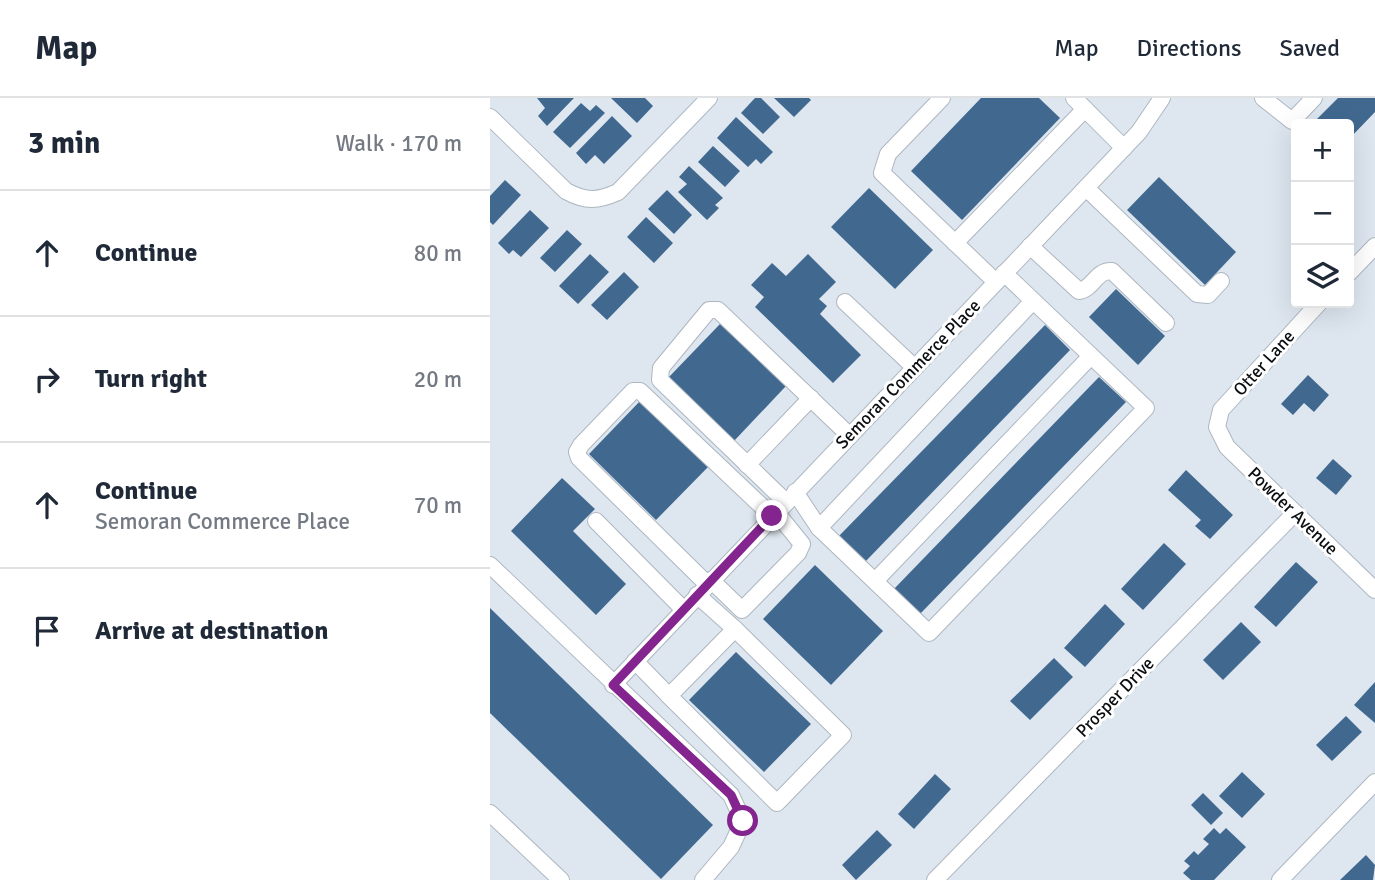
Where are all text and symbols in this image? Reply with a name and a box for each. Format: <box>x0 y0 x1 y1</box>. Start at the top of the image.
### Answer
text: Map <box>35 28 97 69</box>
text: Map <box>1054 33 1099 63</box>
text: Directions <box>1137 33 1242 63</box>
text: Saved <box>1280 33 1340 63</box>
map controls <box>1291 119 1354 308</box>
button: + <box>1291 119 1354 182</box>
text: 3 min <box>28 125 100 162</box>
text: Walk · 170 m <box>336 129 462 158</box>
button: − <box>1291 182 1354 245</box>
icon: ahead <box>28 234 66 272</box>
text: Continue <box>95 237 197 269</box>
text: 80 m <box>414 239 462 268</box>
button: layers <box>1291 245 1354 308</box>
street label: Semoran Commerce Place <box>831 295 985 453</box>
street label: Otter Lane <box>1229 326 1299 400</box>
icon: right <box>28 360 66 398</box>
text: Turn right <box>95 363 207 395</box>
text: 20 m <box>414 365 462 394</box>
street label: Powder Avenue <box>1243 462 1343 560</box>
text: Continue <box>95 475 197 507</box>
icon: ahead <box>28 486 66 524</box>
text: 70 m <box>414 491 462 520</box>
route end <box>756 500 787 531</box>
text: Semoran Commerce Place <box>95 507 350 536</box>
icon: arrive <box>28 612 66 650</box>
text: Arrive at destination <box>95 615 328 647</box>
street label: Prosper Drive <box>1071 652 1159 742</box>
route start <box>727 805 758 836</box>

